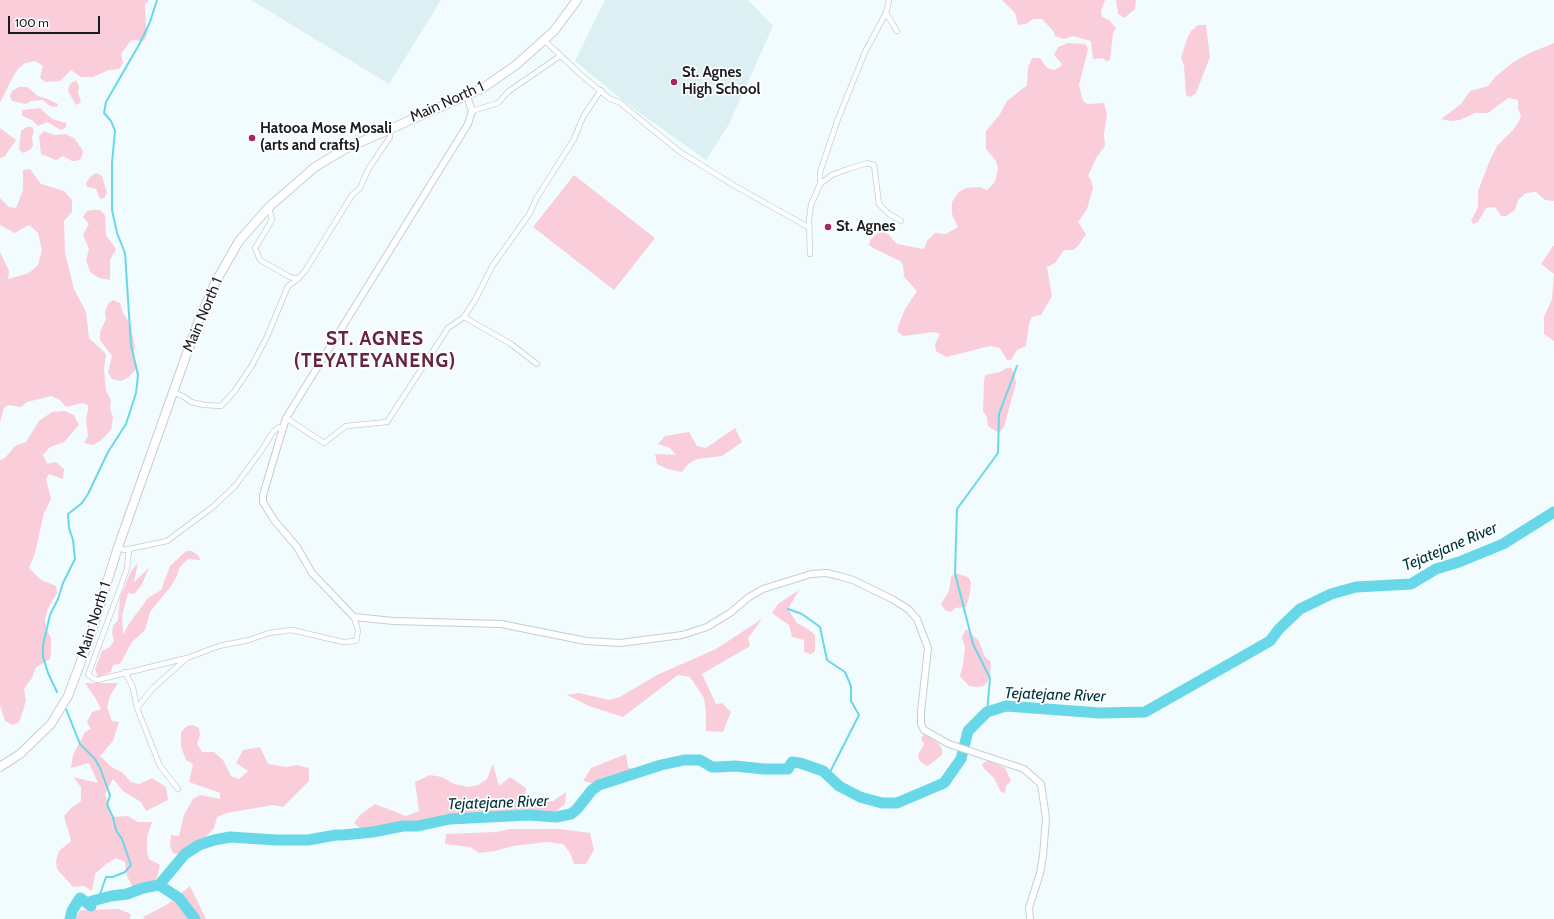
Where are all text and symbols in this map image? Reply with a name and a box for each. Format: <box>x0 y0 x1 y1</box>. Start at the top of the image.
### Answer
scale bar <box>10 8 102 34</box>
text: 100 m <box>15 15 49 30</box>
place label: St. Agnes High School <box>682 64 760 99</box>
marker: St. Agnes High School <box>669 77 679 87</box>
street label: Main North 1 <box>407 78 487 126</box>
place label: Hatooa Mose Mosali (arts and crafts) <box>260 120 392 155</box>
marker: Hatooa Mose Mosali (arts and crafts) <box>247 133 257 143</box>
place label: St. Agnes <box>836 218 895 236</box>
marker: St. Agnes <box>823 222 833 232</box>
street label: Main North 1 <box>179 275 227 355</box>
district label: ST. AGNES (TEYATEYANENG) <box>294 328 456 372</box>
water label: Tejatejane River <box>1400 518 1500 576</box>
street label: Main North 1 <box>73 580 115 660</box>
water label: Tejatejane River <box>1004 684 1106 706</box>
water label: Tejatejane River <box>447 792 549 814</box>

